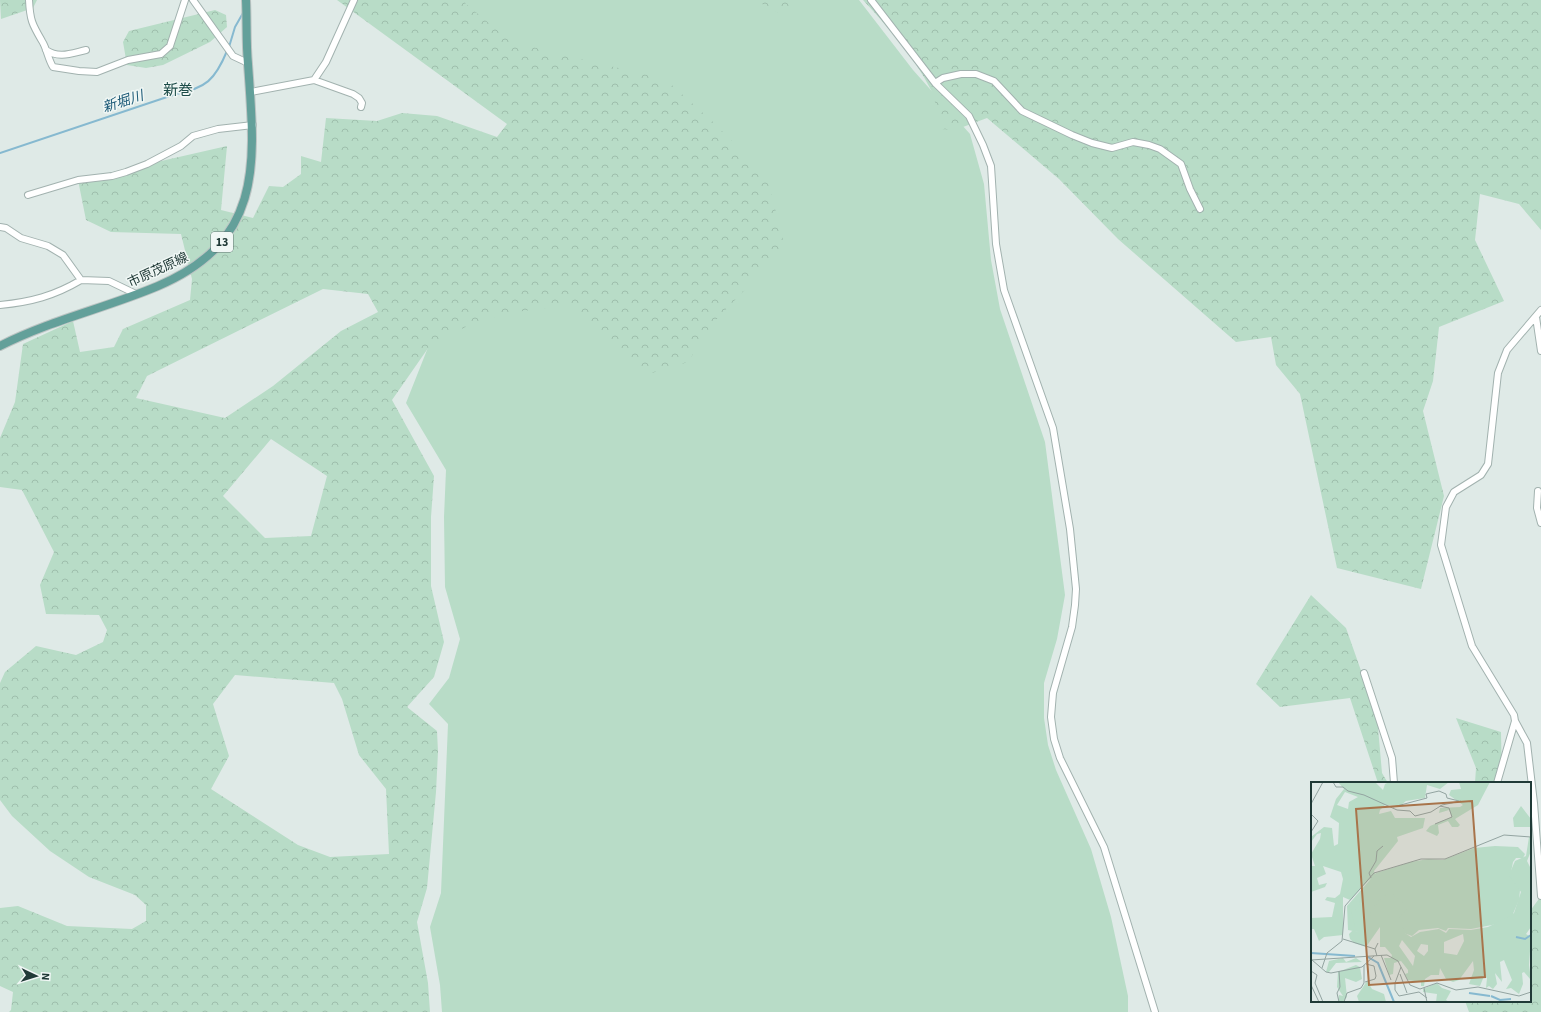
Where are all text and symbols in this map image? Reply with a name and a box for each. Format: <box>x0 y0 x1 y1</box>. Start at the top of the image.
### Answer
district label: 新巻 <box>163 80 193 101</box>
water label: 新堀川 <box>100 85 148 118</box>
road number: 13 <box>211 232 233 252</box>
street label: 市原茂原線 <box>125 248 191 292</box>
inset map <box>1311 782 1531 1002</box>
north arrow <box>16 956 56 996</box>
text: N <box>38 972 53 981</box>

